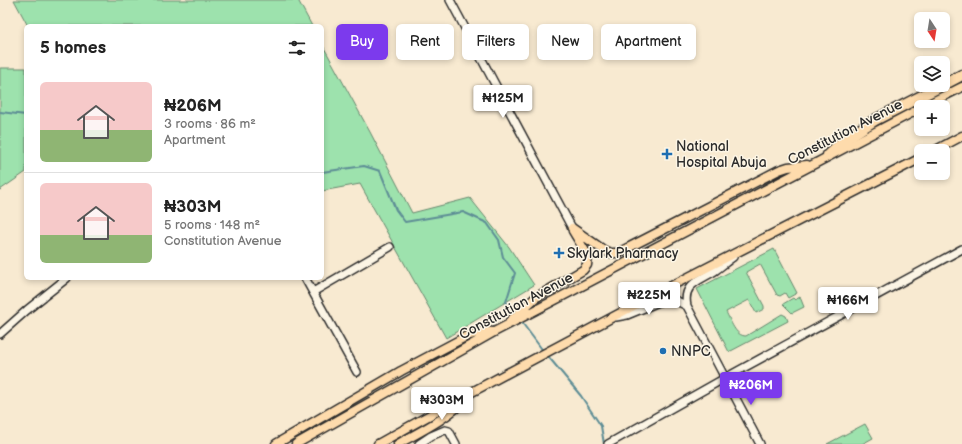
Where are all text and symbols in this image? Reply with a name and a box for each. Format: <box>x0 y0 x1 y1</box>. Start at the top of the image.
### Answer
north arrow <box>914 12 950 48</box>
map controls <box>914 12 950 180</box>
chip: Buy <box>336 24 388 60</box>
chip: Rent <box>396 24 454 60</box>
chip: Filters <box>462 24 529 60</box>
chip: New <box>537 24 593 60</box>
chip: Apartment <box>601 24 696 60</box>
icon: filters <box>286 37 308 59</box>
text: 5 homes <box>40 38 106 58</box>
button: layers <box>914 56 950 92</box>
pin: ₦125M <box>475 85 531 119</box>
text: ₦125M <box>482 90 524 106</box>
text: ₦206M <box>164 96 222 116</box>
street label: Constitution Avenue <box>785 96 905 168</box>
icon: home <box>72 98 120 146</box>
button: + <box>914 100 950 136</box>
text: 3 rooms · 86 m² <box>164 116 256 132</box>
text: Apartment <box>164 132 225 148</box>
place label: National Hospital Abuja <box>676 138 767 171</box>
button: − <box>914 144 950 180</box>
marker: National Hospital Abuja <box>661 148 673 160</box>
text: ₦303M <box>164 197 221 217</box>
icon: home <box>72 199 120 247</box>
text: 5 rooms · 148 m² <box>164 217 260 233</box>
text: Constitution Avenue <box>164 233 281 249</box>
place label: Skylark Pharmacy <box>567 245 679 262</box>
marker: Skylark Pharmacy <box>554 248 564 258</box>
street label: Constitution Avenue <box>456 269 576 343</box>
pin: ₦225M <box>621 282 677 316</box>
text: ₦225M <box>627 287 671 303</box>
pin: ₦166M <box>820 287 876 321</box>
text: ₦166M <box>827 292 869 308</box>
place label: NNPC <box>671 343 711 360</box>
marker: NNPC <box>658 346 668 356</box>
pin: ₦206M <box>723 372 779 406</box>
text: ₦206M <box>729 377 773 393</box>
pin: ₦303M <box>414 387 470 421</box>
text: ₦303M <box>420 392 464 408</box>

